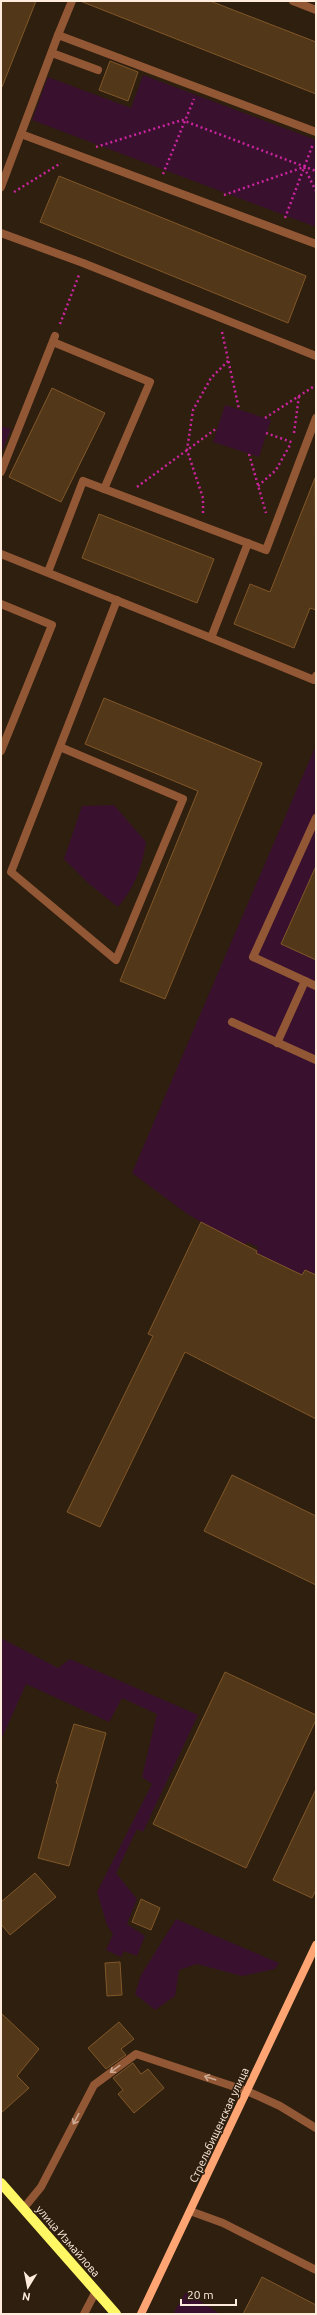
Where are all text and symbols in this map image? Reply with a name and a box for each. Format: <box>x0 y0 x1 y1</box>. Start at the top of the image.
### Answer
one-way arrow <box>109 2065 120 2073</box>
street label: Стрельбищенская улица <box>187 2066 251 2184</box>
one-way arrow <box>205 2074 217 2082</box>
one-way arrow <box>71 2113 79 2125</box>
street label: улица Измайлова <box>34 2203 102 2279</box>
north arrow <box>8 2267 48 2307</box>
scale bar <box>181 2281 236 2307</box>
text: 20 m <box>187 2288 214 2301</box>
text: N <box>21 2290 31 2303</box>

